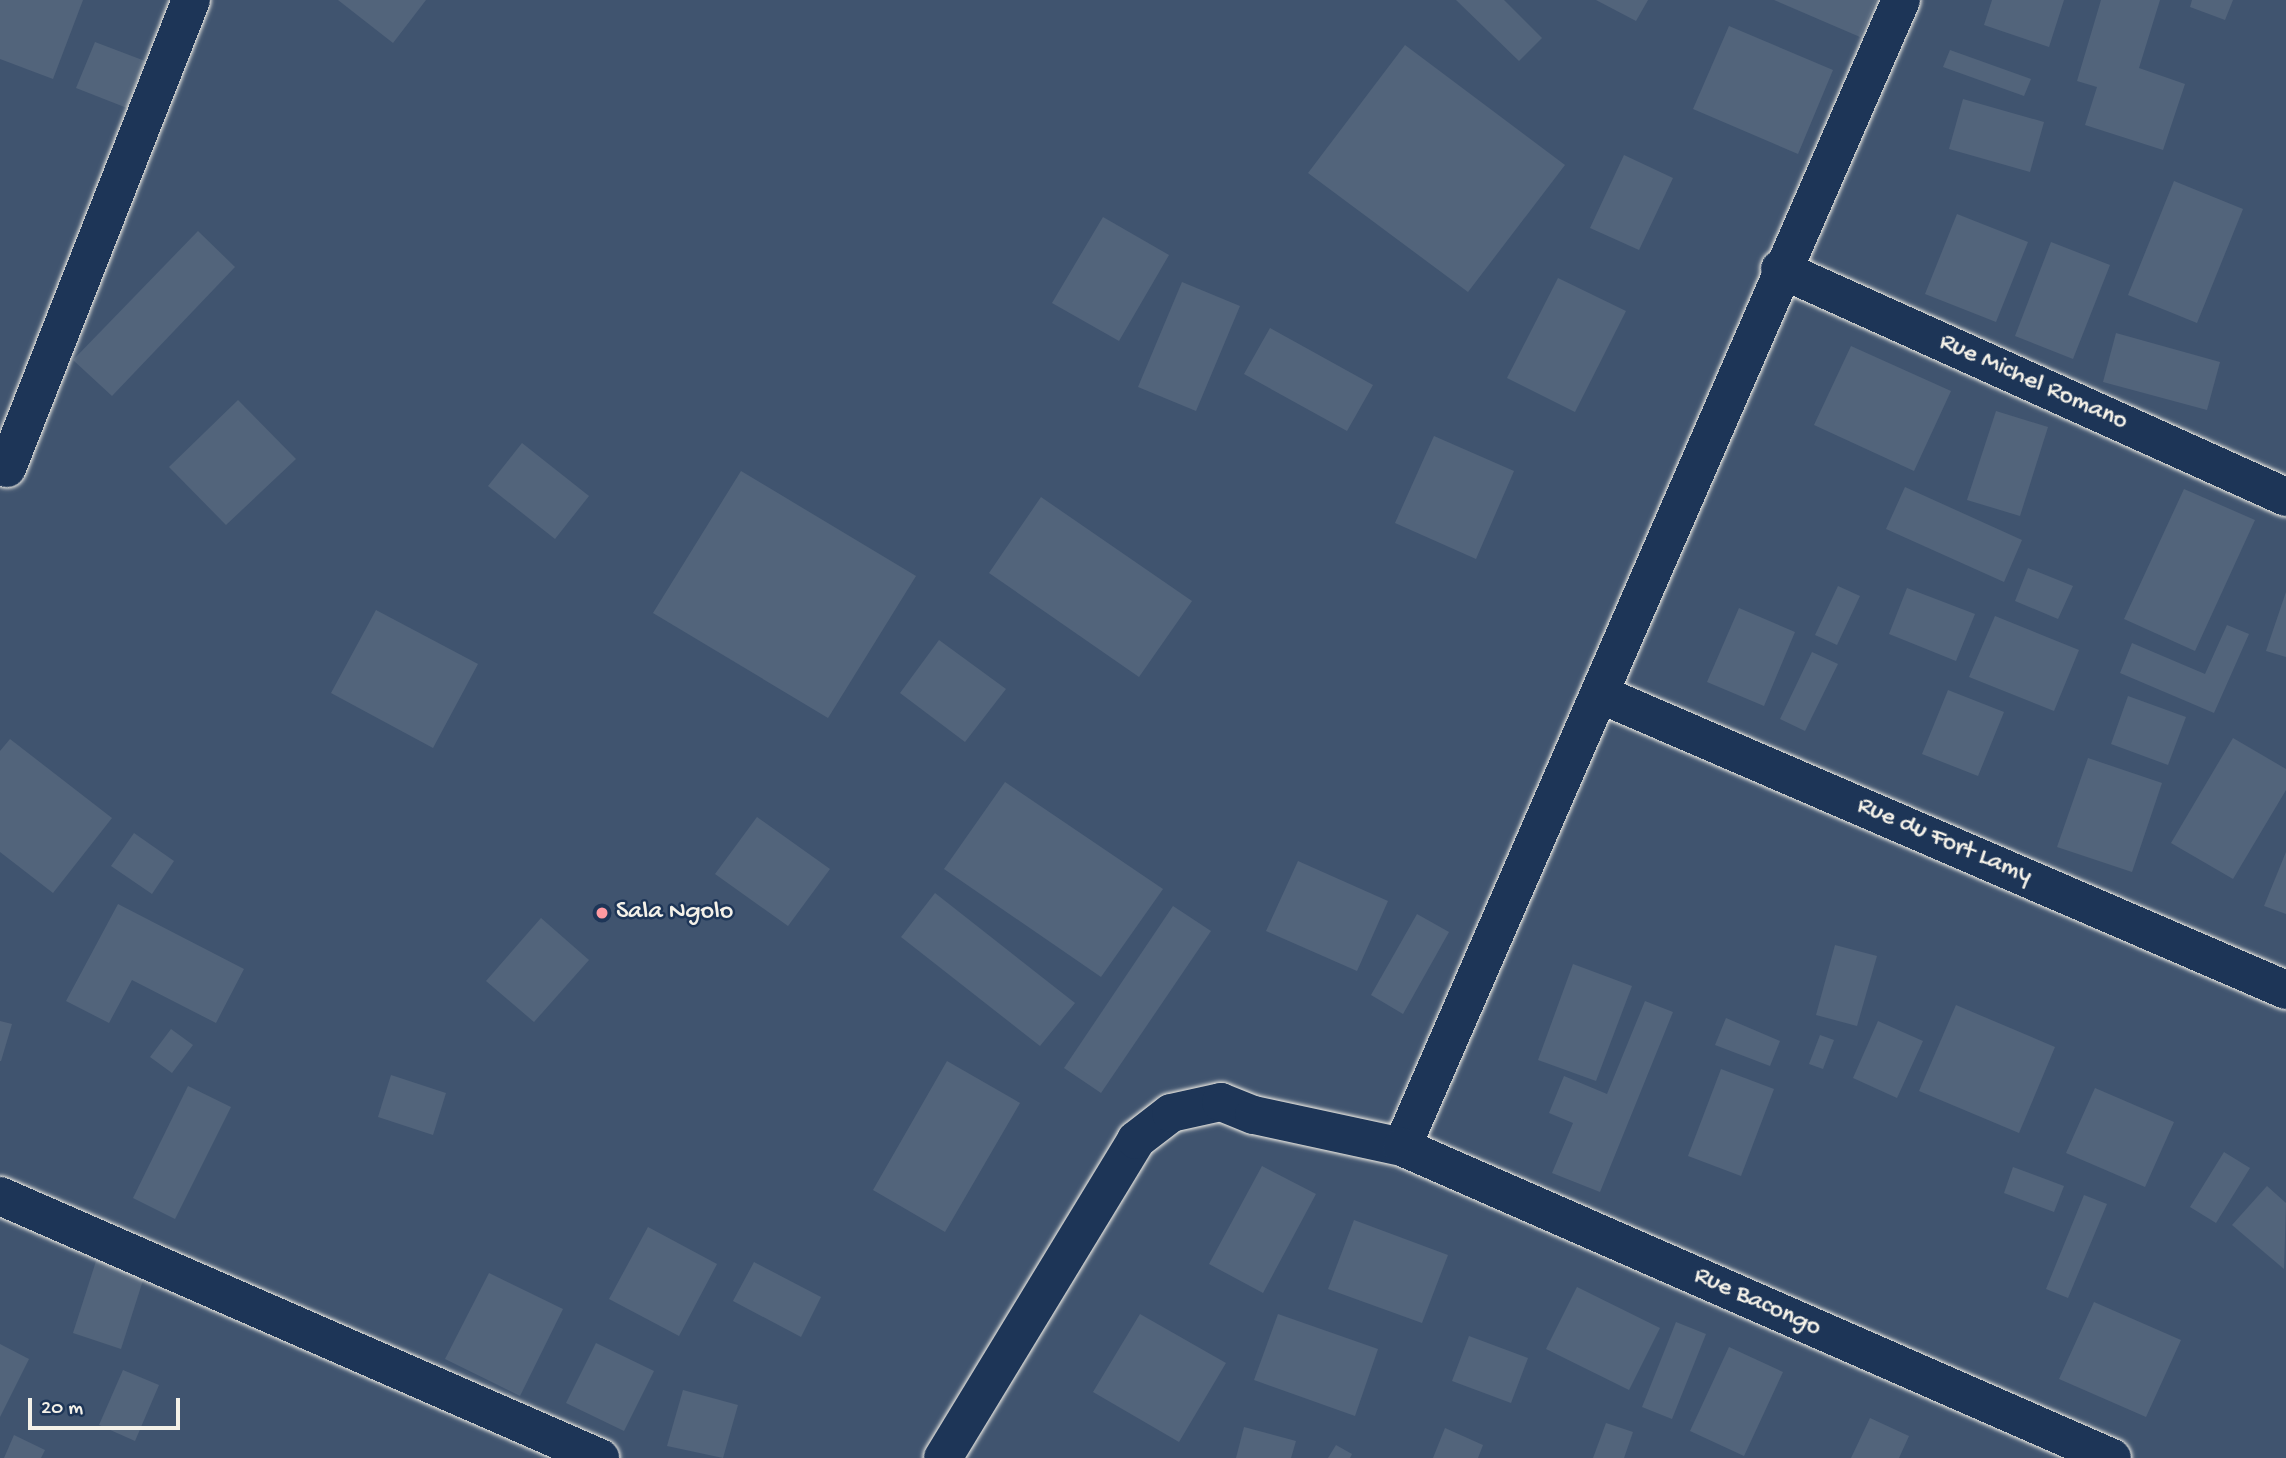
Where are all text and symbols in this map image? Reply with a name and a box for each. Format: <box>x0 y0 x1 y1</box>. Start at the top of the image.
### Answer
street label: Rue Michel Romano <box>1934 327 2132 439</box>
street label: Rue du Fort Lamy <box>1852 791 2036 893</box>
place label: Sala Ngolo <box>616 897 733 929</box>
marker: Sala Ngolo <box>594 905 610 921</box>
street label: Rue Bacongo <box>1688 1261 1826 1345</box>
scale bar <box>32 1384 184 1428</box>
text: 20 m <box>41 1397 83 1422</box>

